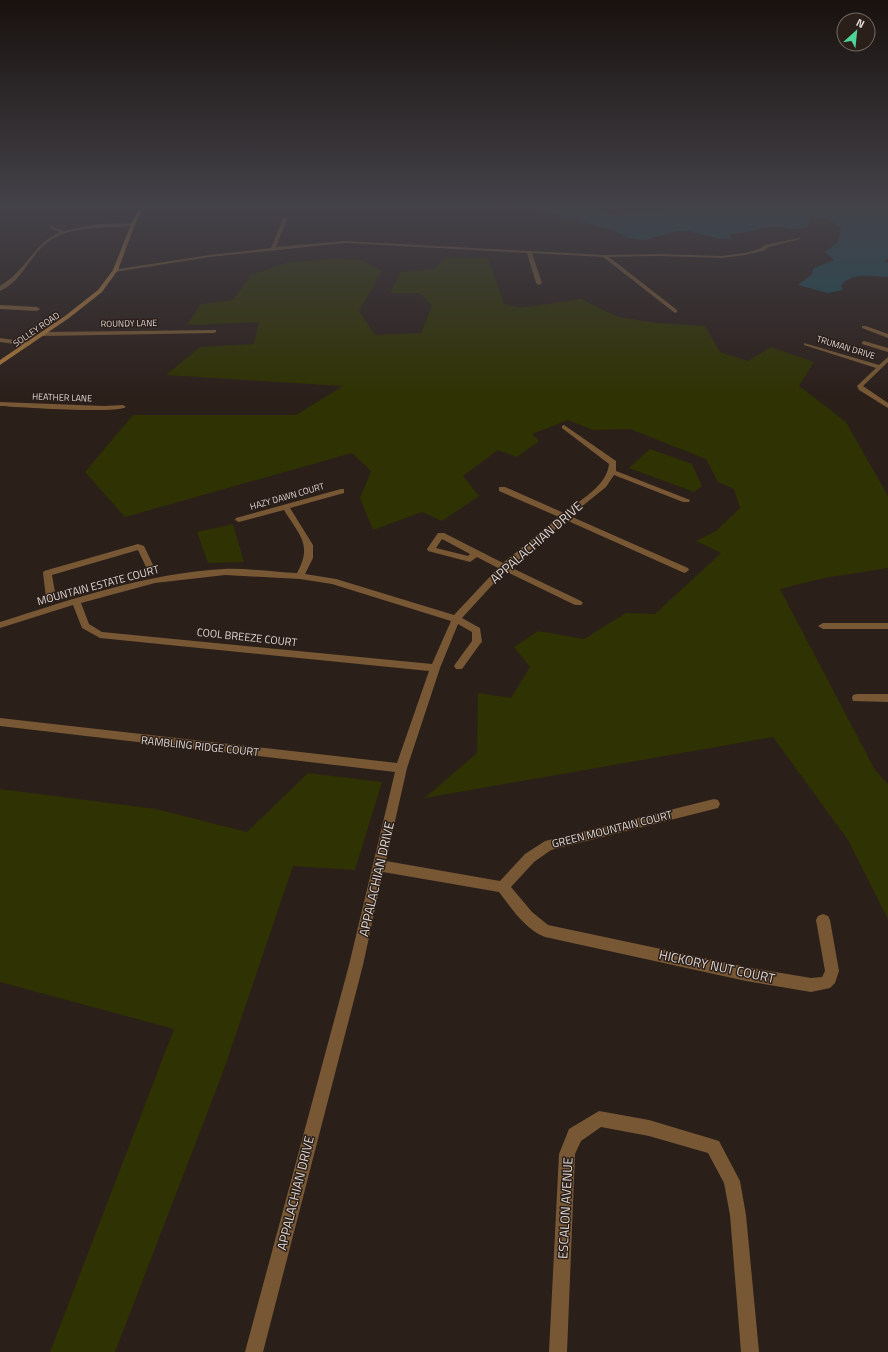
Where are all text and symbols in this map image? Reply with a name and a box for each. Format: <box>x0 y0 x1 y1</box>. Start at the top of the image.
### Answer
north arrow <box>836 12 876 52</box>
text: N <box>854 14 868 32</box>
street label: SOLLEY ROAD <box>10 308 62 349</box>
street label: ROUNDY LANE <box>101 316 157 330</box>
street label: TRUMAN DRIVE <box>815 332 877 362</box>
street label: HEATHER LANE <box>32 389 92 405</box>
street label: HAZY DAWN COURT <box>248 479 326 513</box>
street label: APPALACHIAN DRIVE <box>485 496 587 588</box>
street label: MOUNTAIN ESTATE COURT <box>35 561 161 609</box>
street label: COOL BREEZE COURT <box>196 624 298 650</box>
street label: RAMBLING RIDGE COURT <box>140 732 260 760</box>
street label: GREEN MOUNTAIN COURT <box>550 806 674 852</box>
street label: APPALACHIAN DRIVE <box>353 820 399 938</box>
street label: HICKORY NUT COURT <box>657 944 777 988</box>
street label: APPALACHIAN DRIVE <box>271 1134 319 1252</box>
street label: ESCALON AVENUE <box>552 1157 578 1259</box>

